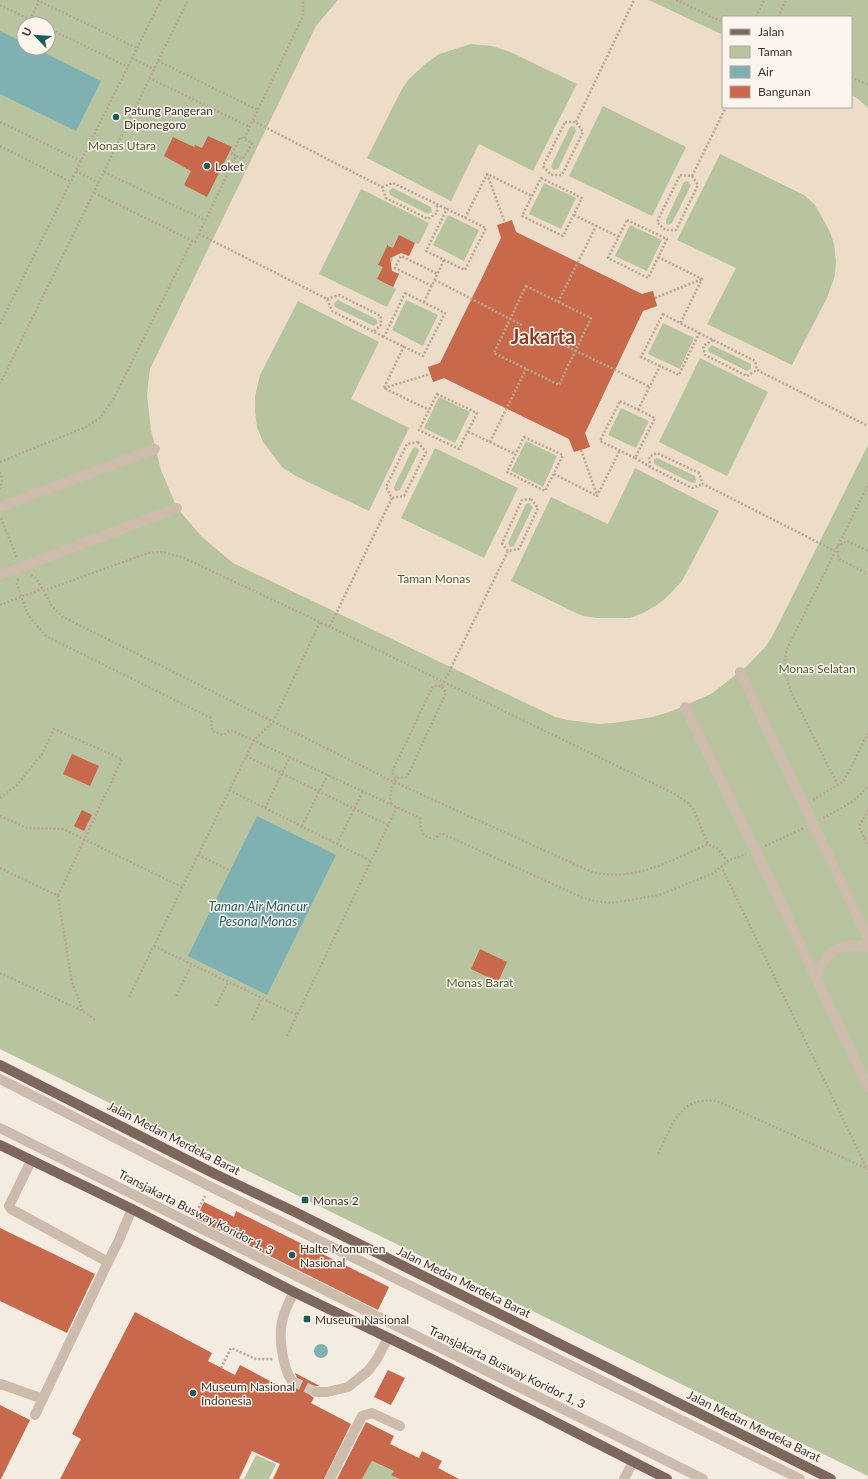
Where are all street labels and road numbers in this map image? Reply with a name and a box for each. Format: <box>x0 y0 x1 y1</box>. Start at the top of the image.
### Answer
street label: Jalan Medan Merdeka Barat <box>105 1098 243 1178</box>
street label: Transjakarta Busway Koridor 1, 3 <box>116 1166 276 1258</box>
street label: Jalan Medan Merdeka Barat <box>395 1243 534 1321</box>
street label: Transjakarta Busway Koridor 1, 3 <box>426 1323 588 1411</box>
street label: Jalan Medan Merdeka Barat <box>685 1387 824 1465</box>

